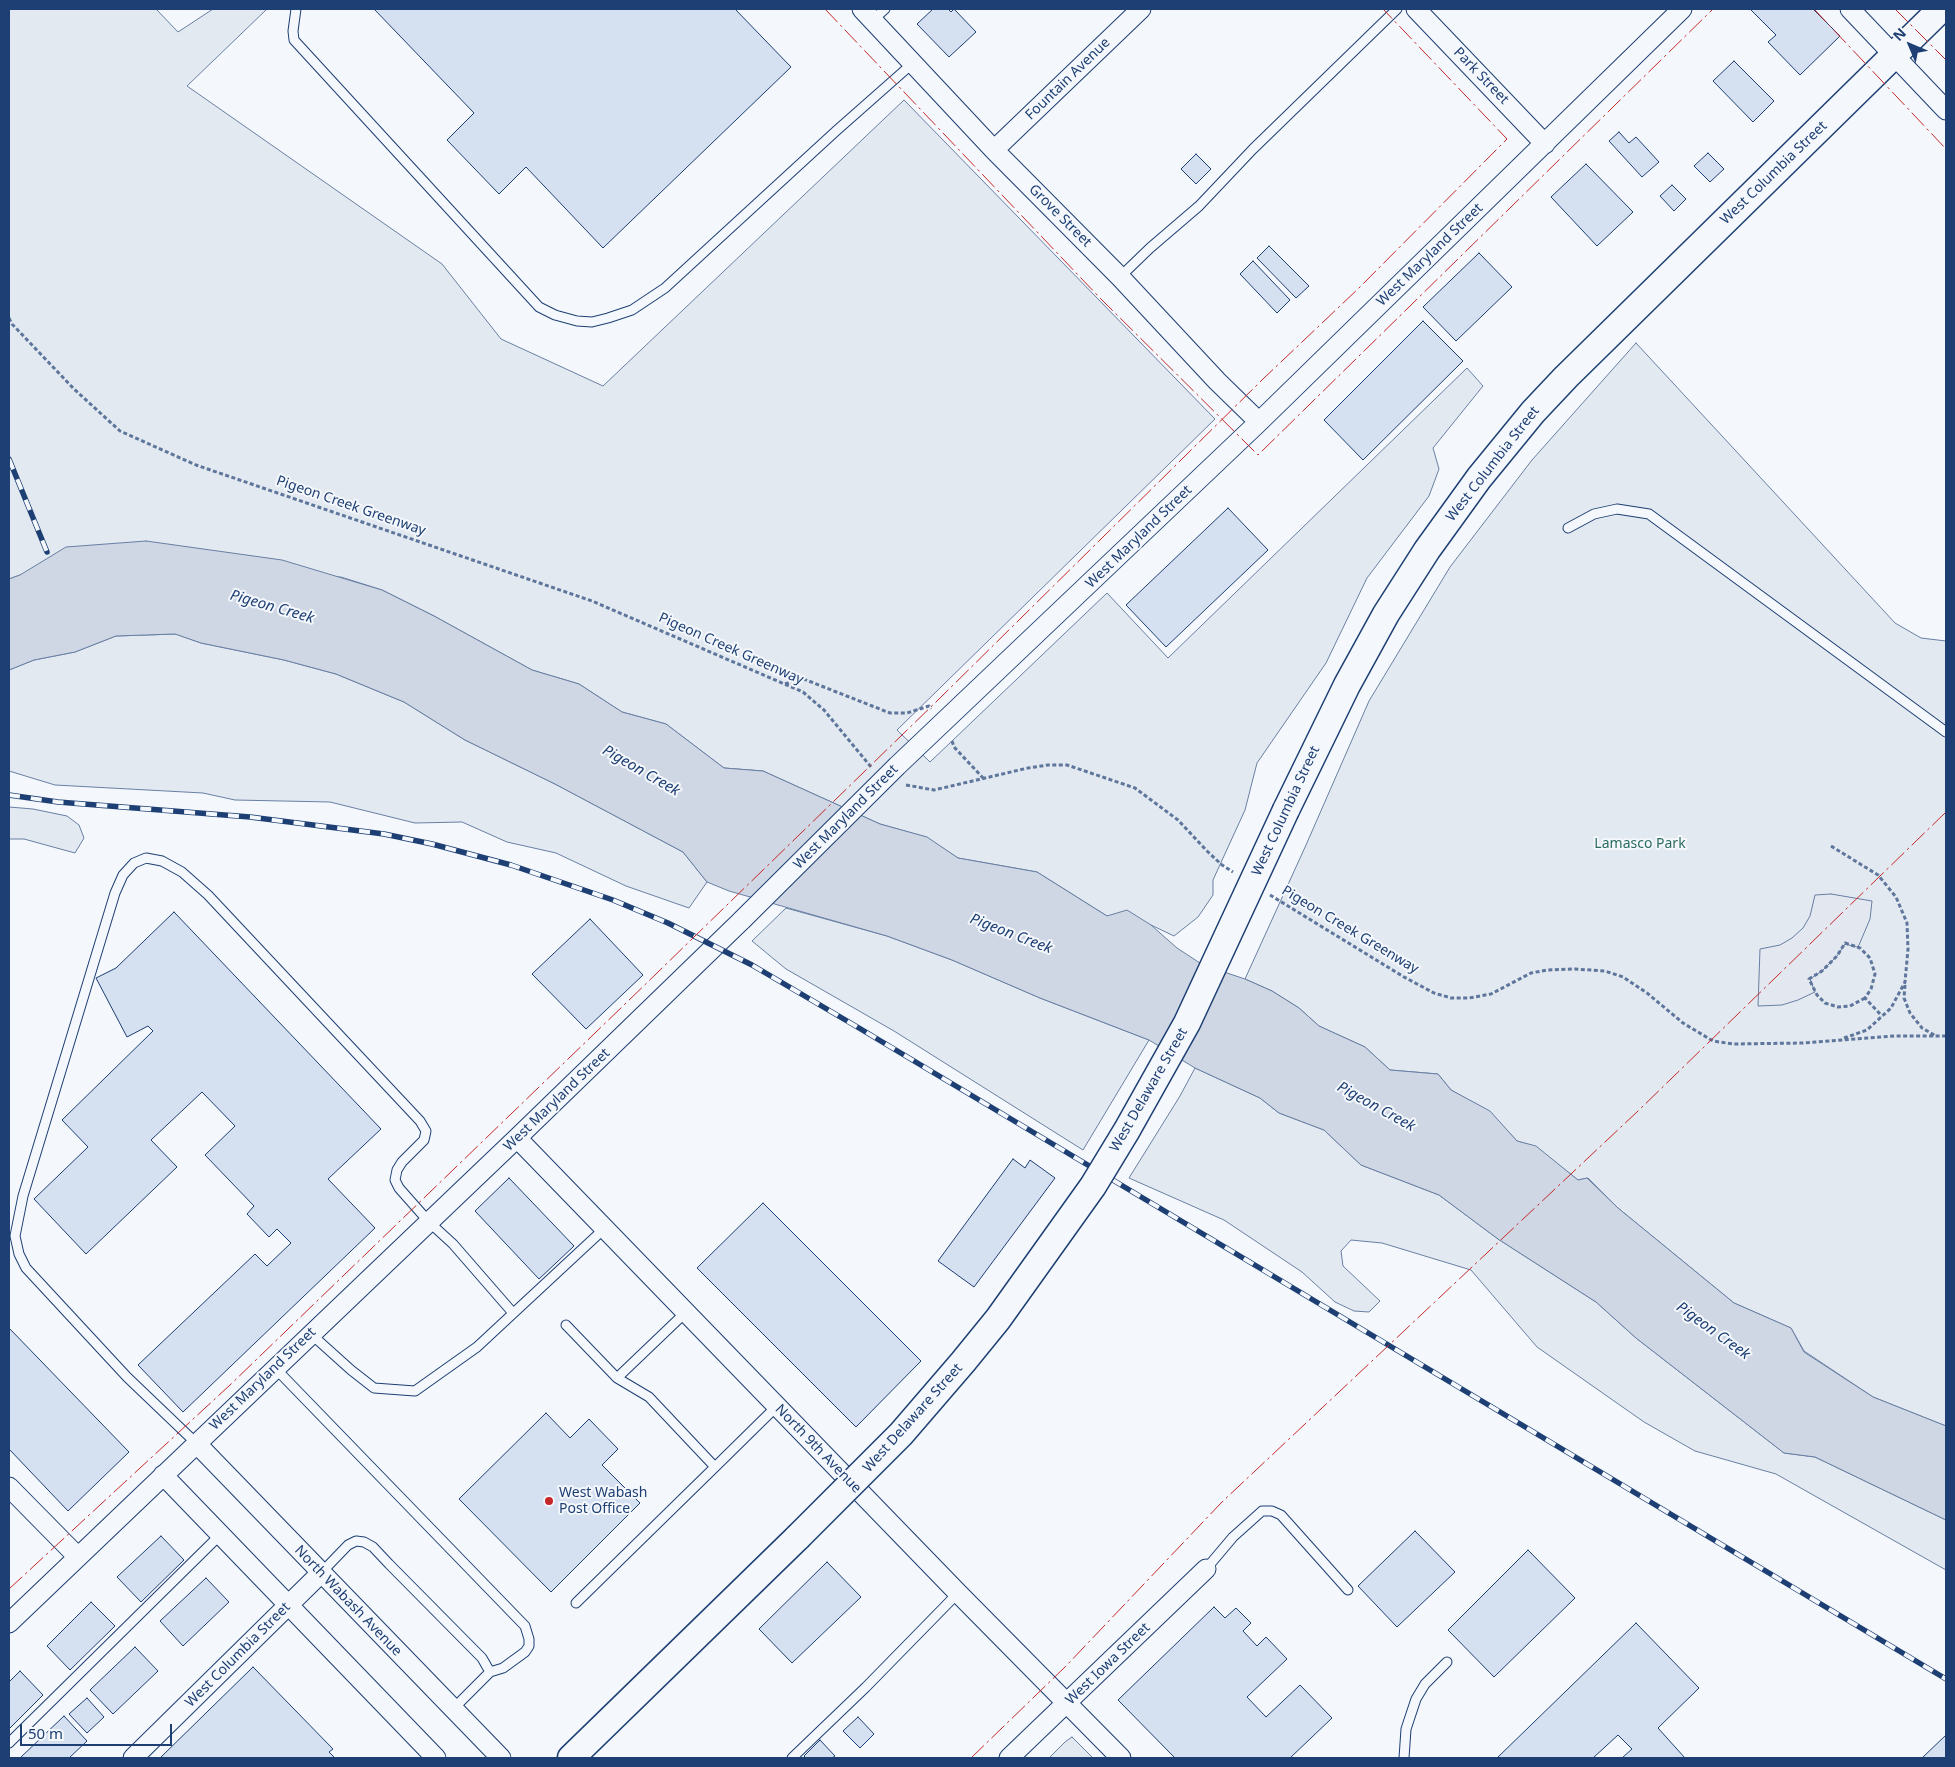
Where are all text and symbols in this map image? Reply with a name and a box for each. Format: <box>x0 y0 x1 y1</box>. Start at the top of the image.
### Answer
north arrow <box>1885 20 1935 70</box>
text: N <box>1888 23 1910 45</box>
street label: Fountain Avenue <box>1022 34 1114 124</box>
street label: Park Street <box>1450 44 1512 108</box>
street label: West Columbia Street <box>1717 118 1831 228</box>
street label: Grove Street <box>1025 181 1095 251</box>
street label: West Maryland Street <box>1373 200 1487 310</box>
street label: West Columbia Street <box>1443 403 1543 525</box>
street label: Pigeon Creek Greenway <box>274 473 428 539</box>
street label: West Maryland Street <box>1082 482 1196 592</box>
water label: Pigeon Creek <box>228 586 316 628</box>
street label: Pigeon Creek Greenway <box>656 609 806 689</box>
water label: Pigeon Creek <box>599 742 683 800</box>
street label: West Columbia Street <box>1248 743 1324 879</box>
street label: West Maryland Street <box>790 761 902 873</box>
park label: Lamasco Park <box>1594 836 1686 852</box>
street label: Pigeon Creek Greenway <box>1278 882 1422 978</box>
water label: Pigeon Creek <box>967 910 1055 958</box>
street label: West Delaware Street <box>1107 1025 1191 1155</box>
street label: West Maryland Street <box>500 1045 614 1155</box>
water label: Pigeon Creek <box>1334 1078 1418 1136</box>
water label: Pigeon Creek <box>1673 1298 1753 1364</box>
street label: West Maryland Street <box>206 1324 320 1434</box>
street label: West Delaware Street <box>860 1360 966 1476</box>
street label: North 9th Avenue <box>771 1401 865 1497</box>
place label: West Wabash Post Office <box>559 1485 647 1518</box>
marker: West Wabash Post Office <box>543 1495 555 1507</box>
street label: North Wabash Avenue <box>291 1542 405 1660</box>
street label: West Columbia Street <box>182 1599 294 1711</box>
street label: West Iowa Street <box>1062 1620 1154 1708</box>
scale bar <box>22 1714 175 1746</box>
text: 50 m <box>28 1723 63 1743</box>

